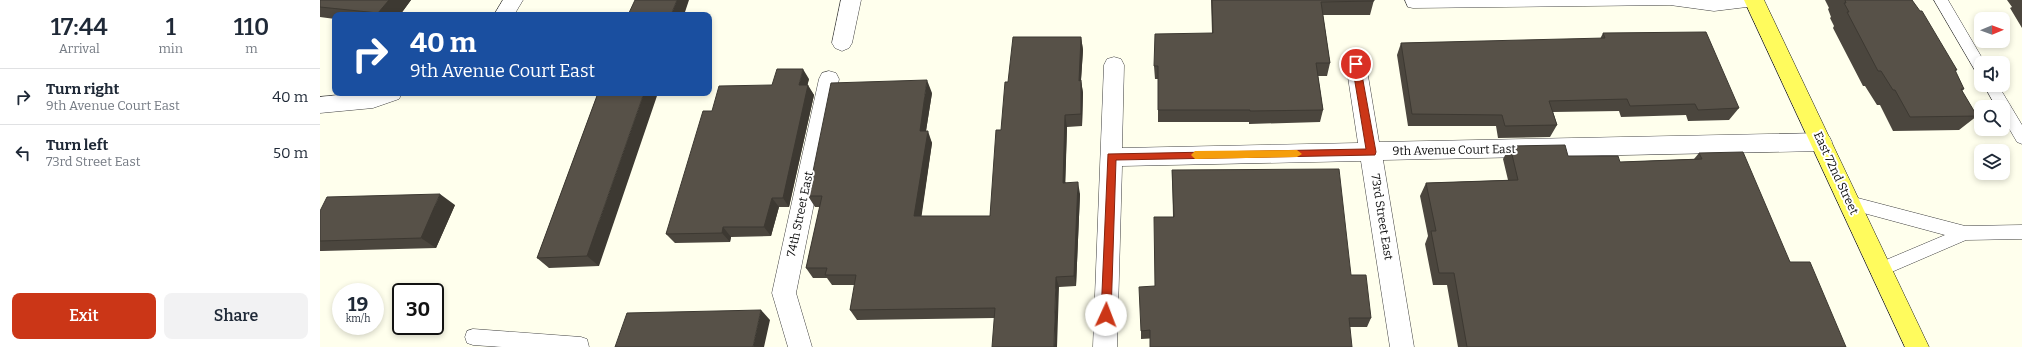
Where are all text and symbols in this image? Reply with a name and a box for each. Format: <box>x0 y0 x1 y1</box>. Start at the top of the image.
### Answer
north arrow <box>1974 12 2010 48</box>
map controls <box>1974 12 2010 180</box>
text: 17:44 <box>51 13 108 41</box>
text: 1 <box>166 13 176 41</box>
text: 110 <box>234 13 269 41</box>
text: 40 m <box>410 26 477 59</box>
icon: right <box>344 28 396 80</box>
text: Arrival <box>59 41 100 56</box>
text: min <box>158 41 183 56</box>
text: m <box>245 41 258 56</box>
pin <box>1339 47 1373 81</box>
icon: arrive <box>1345 53 1367 75</box>
button: sound <box>1974 56 2010 92</box>
text: 9th Avenue Court East <box>410 60 595 82</box>
text: Turn right <box>46 80 119 98</box>
icon: right <box>12 86 34 108</box>
text: 40 m <box>272 88 308 106</box>
text: 9th Avenue Court East <box>46 98 180 113</box>
button: search <box>1974 100 2010 136</box>
street label: East 72nd Street <box>1811 129 1862 217</box>
text: Turn left <box>46 136 108 154</box>
icon: left <box>12 142 34 164</box>
street label: 9th Avenue Court East <box>1392 142 1516 158</box>
text: 50 m <box>273 144 308 162</box>
button: layers <box>1974 144 2010 180</box>
text: 73rd Street East <box>46 154 140 169</box>
street label: 74th Street East <box>784 169 816 258</box>
street label: 73rd Street East <box>1368 173 1396 262</box>
speed limit sign: 30 <box>392 283 444 335</box>
text: 19 <box>348 292 368 316</box>
button: Exit <box>12 293 156 339</box>
button: Share <box>164 293 308 339</box>
position arrow <box>1085 294 1127 336</box>
text: km/h <box>346 313 370 325</box>

